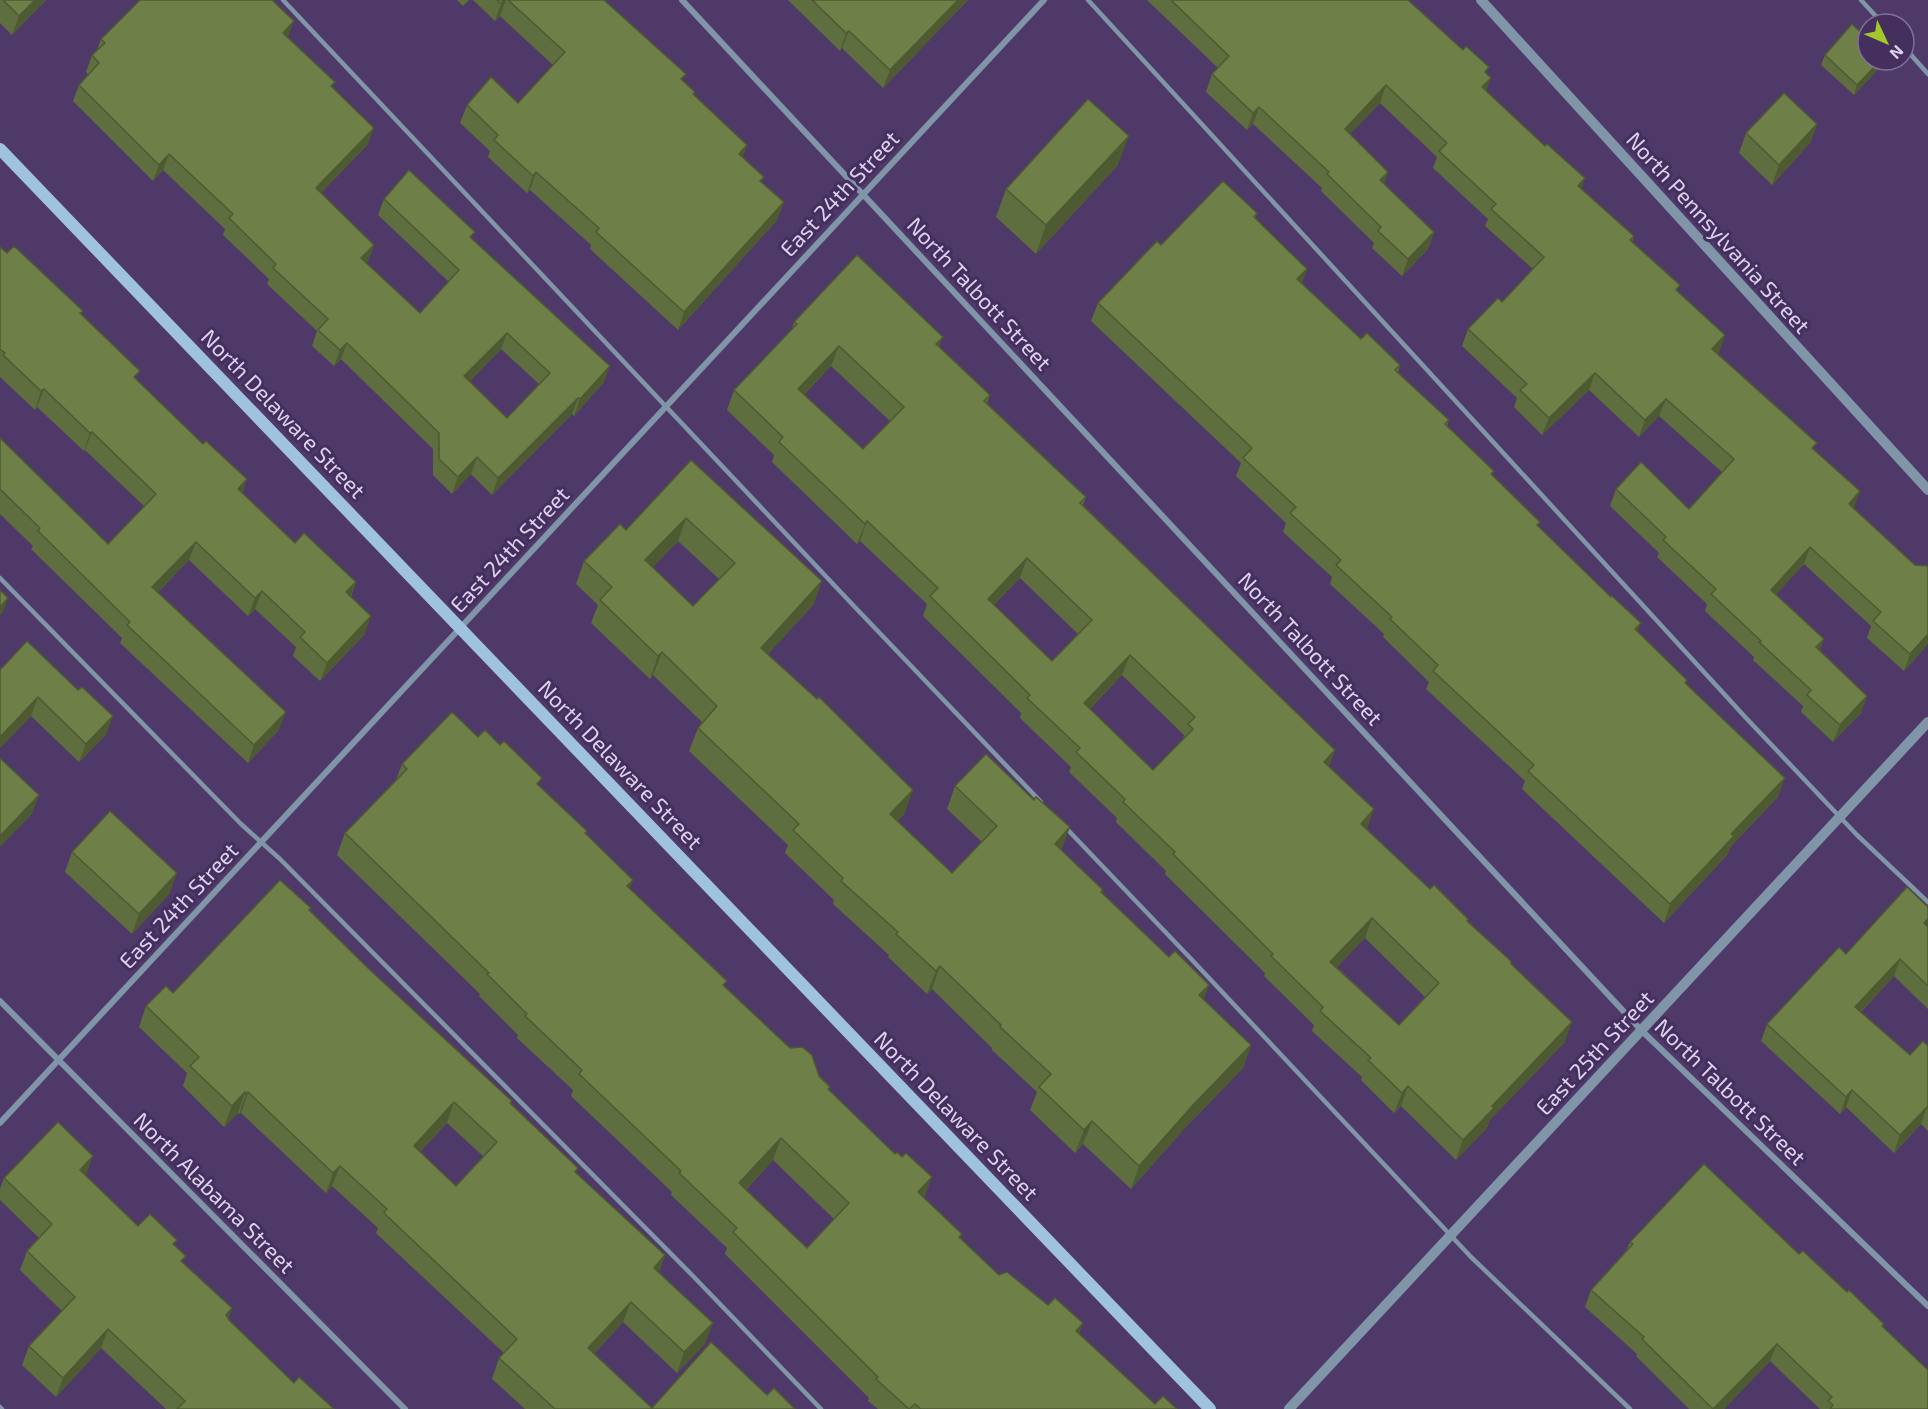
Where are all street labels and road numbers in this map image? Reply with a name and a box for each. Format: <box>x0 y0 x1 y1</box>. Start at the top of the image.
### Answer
street label: East 24th Street <box>774 125 904 261</box>
street label: North Pennsylvania Street <box>1622 126 1816 338</box>
street label: North Talbott Street <box>902 211 1058 375</box>
street label: North Delaware Street <box>197 323 371 503</box>
street label: East 24th Street <box>444 481 574 617</box>
street label: North Talbott Street <box>1233 566 1389 730</box>
street label: North Delaware Street <box>534 674 708 854</box>
street label: East 24th Street <box>113 837 243 973</box>
street label: East 25th Street <box>1530 985 1658 1119</box>
street label: North Talbott Street <box>1650 1012 1812 1170</box>
street label: North Delaware Street <box>870 1025 1044 1205</box>
street label: North Alabama Street <box>129 1106 301 1278</box>

